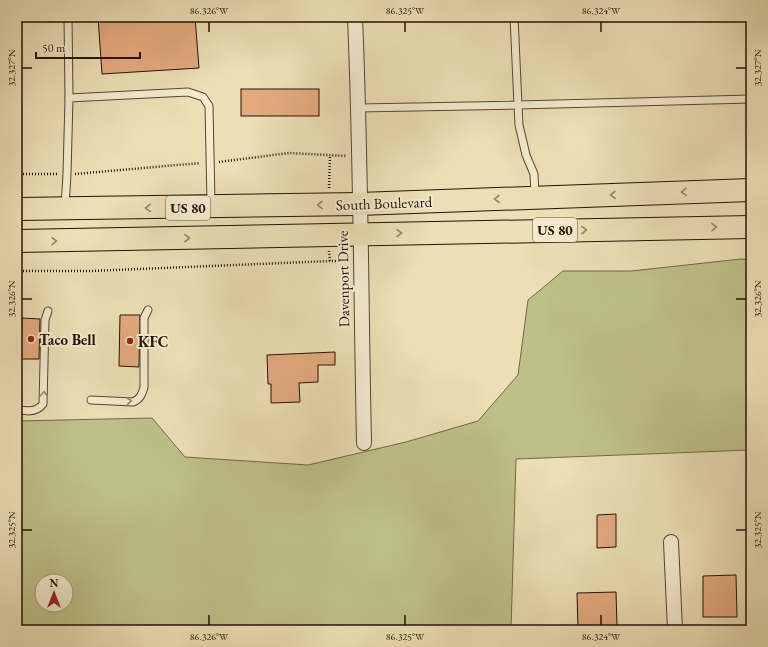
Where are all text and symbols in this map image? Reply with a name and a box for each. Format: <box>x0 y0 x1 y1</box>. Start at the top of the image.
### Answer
text: 86.326°W <box>190 4 229 17</box>
text: 86.325°W <box>386 4 425 17</box>
text: 86.324°W <box>582 4 621 17</box>
scale bar <box>36 34 140 60</box>
text: 50 m <box>42 40 66 56</box>
text: 32.327°N <box>5 49 18 87</box>
text: 32.327°N <box>751 49 764 87</box>
one-way arrow <box>681 188 687 196</box>
one-way arrow <box>610 190 616 199</box>
street label: South Boulevard <box>336 192 433 214</box>
one-way arrow <box>494 194 500 203</box>
road number: US 80 <box>166 196 210 220</box>
one-way arrow <box>317 201 323 209</box>
one-way arrow <box>145 204 151 212</box>
road number: US 80 <box>533 218 577 242</box>
one-way arrow <box>711 223 717 232</box>
one-way arrow <box>581 226 587 234</box>
one-way arrow <box>396 229 402 238</box>
street label: Davenport Drive <box>333 230 353 328</box>
one-way arrow <box>184 234 190 243</box>
one-way arrow <box>51 237 57 245</box>
text: 32.326°N <box>5 280 18 318</box>
text: 32.326°N <box>751 280 764 318</box>
place label: Taco Bell <box>39 330 97 349</box>
place label: KFC <box>138 332 168 351</box>
marker: Taco Bell <box>26 334 36 344</box>
marker: KFC <box>125 336 135 346</box>
one-way arrow <box>40 391 49 397</box>
one-way arrow <box>126 397 133 406</box>
text: 32.325°N <box>5 511 18 549</box>
text: 32.325°N <box>751 511 764 549</box>
north arrow <box>34 573 74 613</box>
text: N <box>50 576 59 590</box>
text: 86.326°W <box>190 630 229 643</box>
text: 86.325°W <box>386 630 425 643</box>
text: 86.324°W <box>582 630 621 643</box>

